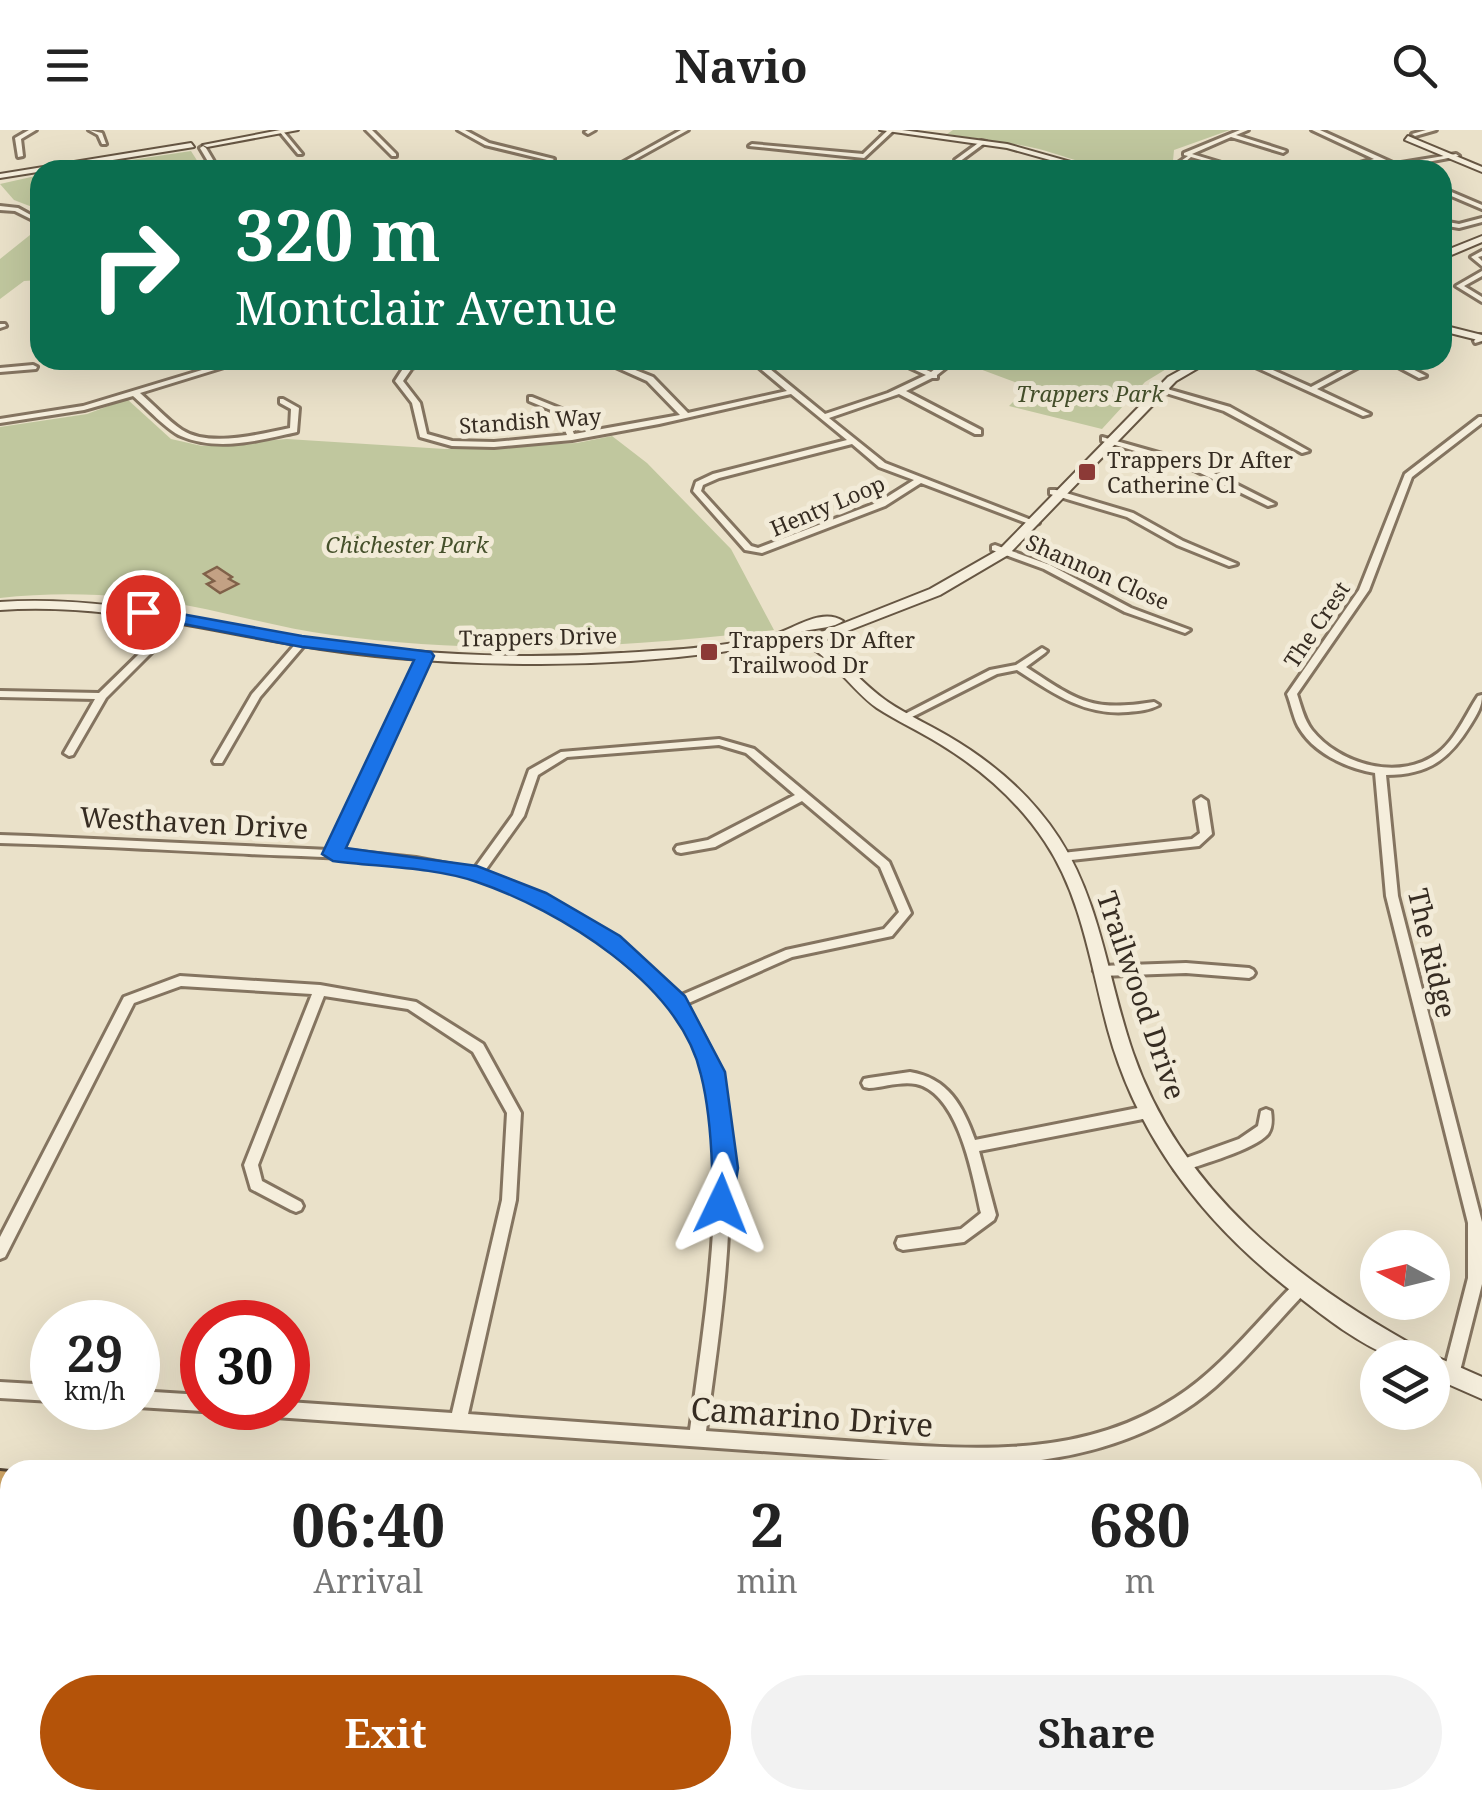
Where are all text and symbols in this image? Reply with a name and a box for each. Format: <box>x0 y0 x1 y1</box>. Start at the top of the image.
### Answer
text: Navio <box>674 35 808 96</box>
icon: menu <box>40 38 95 93</box>
icon: search <box>1387 38 1442 93</box>
text: 320 m <box>235 186 441 282</box>
icon: right <box>70 200 200 330</box>
text: Montclair Avenue <box>235 277 618 338</box>
park label: Trappers Park <box>1016 378 1165 408</box>
street label: Standish Way <box>458 400 603 440</box>
place label: Trappers Dr After Catherine Cl <box>1107 444 1294 499</box>
marker: Trappers Dr After Catherine Cl <box>1076 461 1098 483</box>
street label: Henty Loop <box>765 467 889 543</box>
street label: Shannon Close <box>1022 526 1174 616</box>
park label: Chichester Park <box>326 529 490 559</box>
pin <box>101 570 186 655</box>
street label: The Crest <box>1276 575 1356 673</box>
icon: arrive <box>116 585 171 640</box>
street label: Trappers Drive <box>459 620 617 652</box>
place label: Trappers Dr After Trailwood Dr <box>729 624 916 679</box>
marker: Trappers Dr After Trailwood Dr <box>698 641 720 663</box>
street label: Westhaven Drive <box>79 797 309 847</box>
street label: The Ridge <box>1400 885 1466 1021</box>
street label: Trailwood Drive <box>1089 886 1195 1104</box>
position arrow <box>669 1152 773 1256</box>
north arrow <box>1360 1230 1450 1320</box>
map controls <box>1360 1230 1450 1430</box>
speed limit sign: 30 <box>180 1300 310 1430</box>
text: 29 <box>67 1319 123 1387</box>
button: layers <box>1360 1340 1450 1430</box>
text: km/h <box>64 1373 126 1407</box>
street label: Camarino Drive <box>689 1386 935 1446</box>
text: 06:40 <box>291 1483 445 1565</box>
text: 2 <box>750 1483 784 1565</box>
text: 680 <box>1089 1483 1191 1565</box>
text: Arrival <box>314 1559 423 1602</box>
text: min <box>737 1559 798 1602</box>
text: m <box>1125 1559 1155 1602</box>
button: Exit <box>40 1675 731 1790</box>
button: Share <box>751 1675 1442 1790</box>

